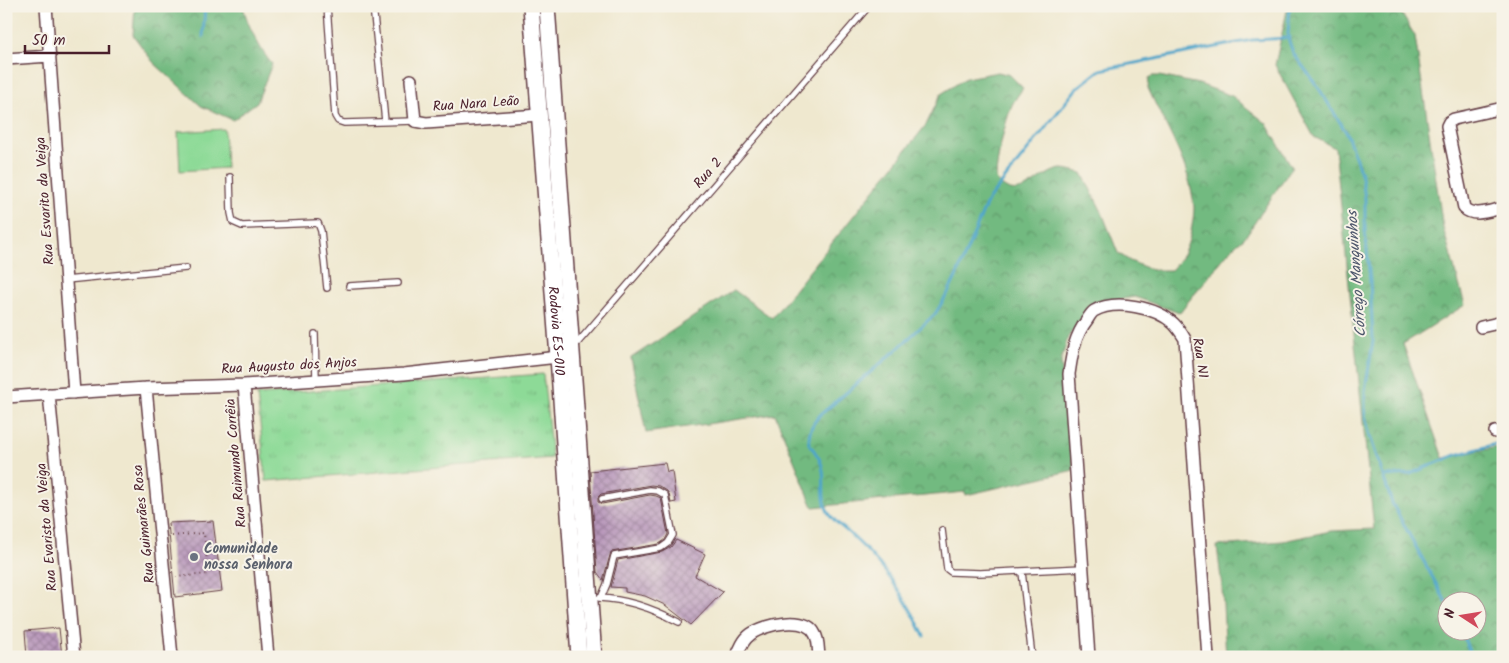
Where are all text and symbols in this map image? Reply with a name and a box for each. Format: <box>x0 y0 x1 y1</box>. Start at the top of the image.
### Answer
scale bar <box>25 22 109 54</box>
text: 50 m <box>32 29 66 53</box>
street label: Rua Nara Leão <box>432 90 520 118</box>
street label: Rua Esvarito da Veiga <box>30 136 60 266</box>
street label: Rua 2 <box>688 152 728 194</box>
water label: Córrego Manguinhos <box>1341 209 1373 338</box>
street label: Rodovia ES-010 <box>542 285 570 377</box>
street label: Rua N1 <box>1186 336 1214 380</box>
street label: Rua Augusto dos Anjos <box>221 351 357 381</box>
street label: Rua Raimundo Corrêia <box>219 398 253 528</box>
street label: Rua Evaristo da Veiga <box>30 462 64 592</box>
street label: Rua Guimarães Rosa <box>127 463 161 585</box>
place label: Comunidade nossa Senhora <box>204 538 293 576</box>
marker: Comunidade nossa Senhora <box>188 551 200 563</box>
north arrow <box>1436 590 1486 640</box>
text: N <box>1439 607 1462 620</box>

